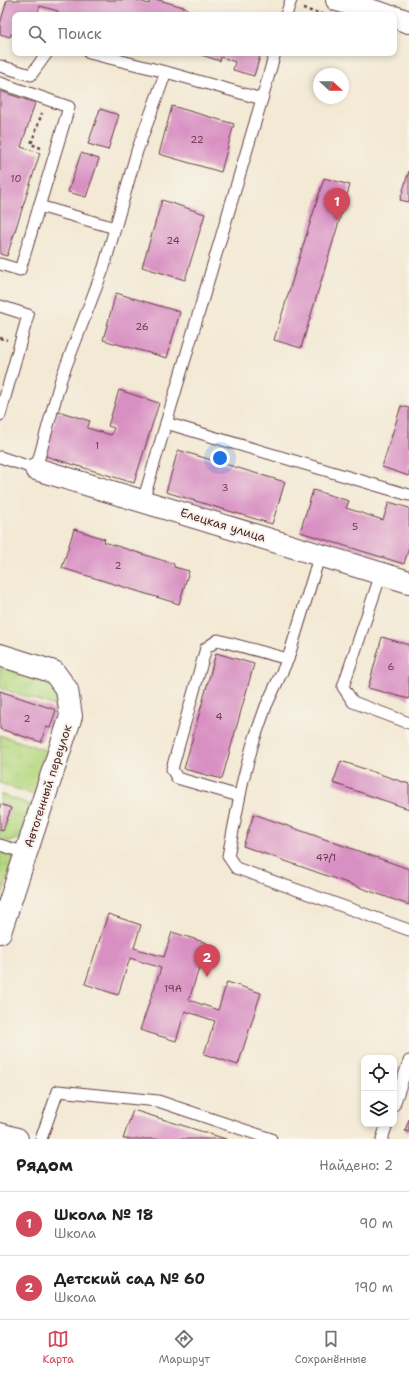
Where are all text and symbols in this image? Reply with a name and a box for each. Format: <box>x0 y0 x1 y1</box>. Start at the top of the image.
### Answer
search box <box>12 12 397 56</box>
icon: search <box>26 23 48 45</box>
text: Поиск <box>58 24 102 44</box>
north arrow <box>313 68 349 104</box>
house number: 22 <box>190 133 204 146</box>
house number: 10 <box>11 172 21 185</box>
pin: 1 <box>324 188 350 221</box>
house number: 24 <box>166 234 180 247</box>
house number: 26 <box>135 320 149 333</box>
house number: 1 <box>95 439 99 452</box>
your location <box>210 448 230 468</box>
house number: 3 <box>222 481 229 494</box>
street label: Елецкая улица <box>178 504 268 546</box>
house number: 5 <box>352 520 358 533</box>
house number: 2 <box>115 559 122 572</box>
house number: 6 <box>388 660 395 673</box>
house number: 4 <box>216 710 223 723</box>
house number: 2 <box>24 712 31 725</box>
street label: Автогенный переулок <box>21 722 76 850</box>
house number: 47/1 <box>316 851 336 864</box>
pin: 2 <box>194 944 220 977</box>
house number: 19А <box>164 982 182 995</box>
map controls <box>361 1055 397 1127</box>
button: locate <box>361 1055 397 1091</box>
button: layers <box>361 1091 397 1127</box>
text: Рядом <box>16 1154 73 1176</box>
text: Найдено: 2 <box>319 1157 393 1174</box>
text: Школа № 18 <box>54 1205 153 1225</box>
text: 1 <box>26 1215 32 1232</box>
text: 90 m <box>359 1215 393 1232</box>
text: Школа <box>54 1225 96 1242</box>
text: Детский сад № 60 <box>54 1269 205 1289</box>
text: 2 <box>24 1279 34 1296</box>
text: 190 m <box>354 1279 393 1296</box>
text: Школа <box>54 1289 96 1306</box>
tab: Карта <box>42 1328 74 1367</box>
tab: Маршрут <box>159 1328 210 1367</box>
tab: Сохранённые <box>295 1328 367 1367</box>

